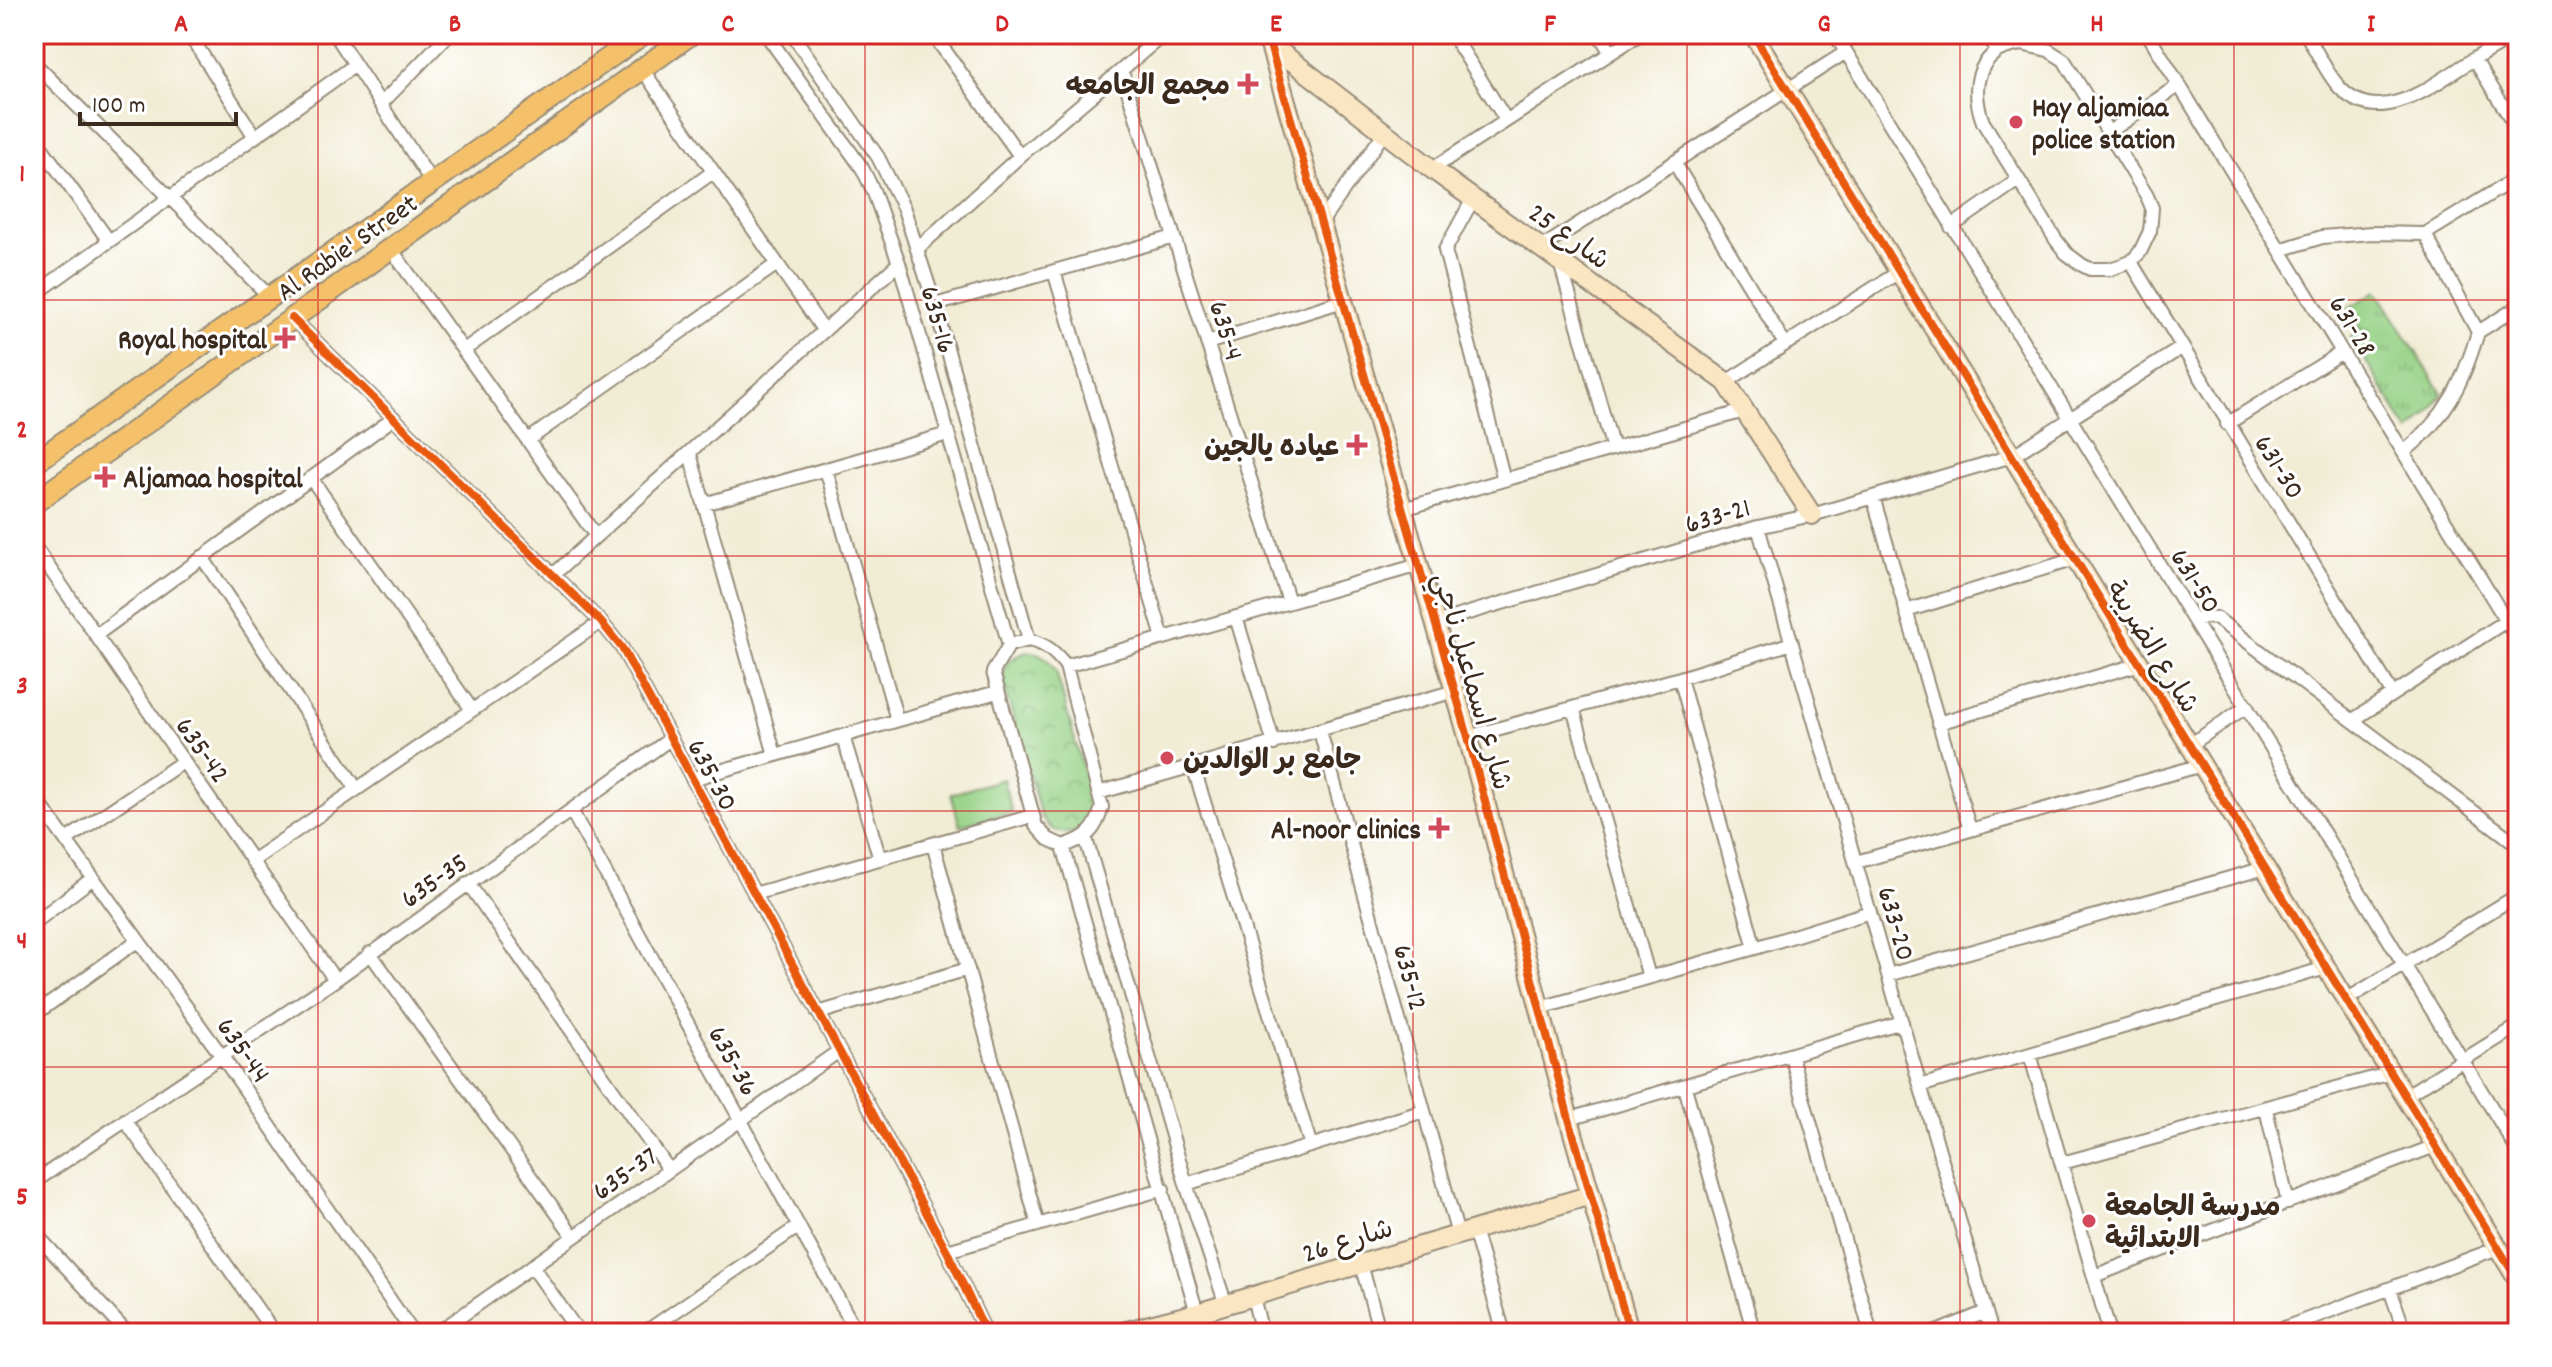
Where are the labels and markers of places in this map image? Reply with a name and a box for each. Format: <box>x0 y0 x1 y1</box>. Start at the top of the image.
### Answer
place label: مجمع الجامعه <box>1065 69 1230 109</box>
marker: مجمع الجامعه <box>1237 73 1259 95</box>
place label: Hay aljamiaa police station <box>2032 91 2175 163</box>
marker: Hay aljamiaa police station <box>2007 113 2025 131</box>
place label: Royal hospital <box>118 323 267 363</box>
marker: Royal hospital <box>274 327 296 349</box>
place label: عياده يالجين <box>1204 430 1339 470</box>
marker: عياده يالجين <box>1346 434 1368 456</box>
place label: Aljamaa hospital <box>123 462 303 502</box>
marker: Aljamaa hospital <box>94 466 116 488</box>
place label: جامع بر الوالدين <box>1183 743 1361 783</box>
marker: جامع بر الوالدين <box>1158 749 1176 767</box>
place label: Al-noor clinics <box>1271 813 1421 853</box>
marker: Al-noor clinics <box>1428 817 1450 839</box>
place label: مدرسة الجامعة الابتدائية <box>2105 1190 2281 1262</box>
marker: مدرسة الجامعة الابتدائية <box>2080 1212 2098 1230</box>

